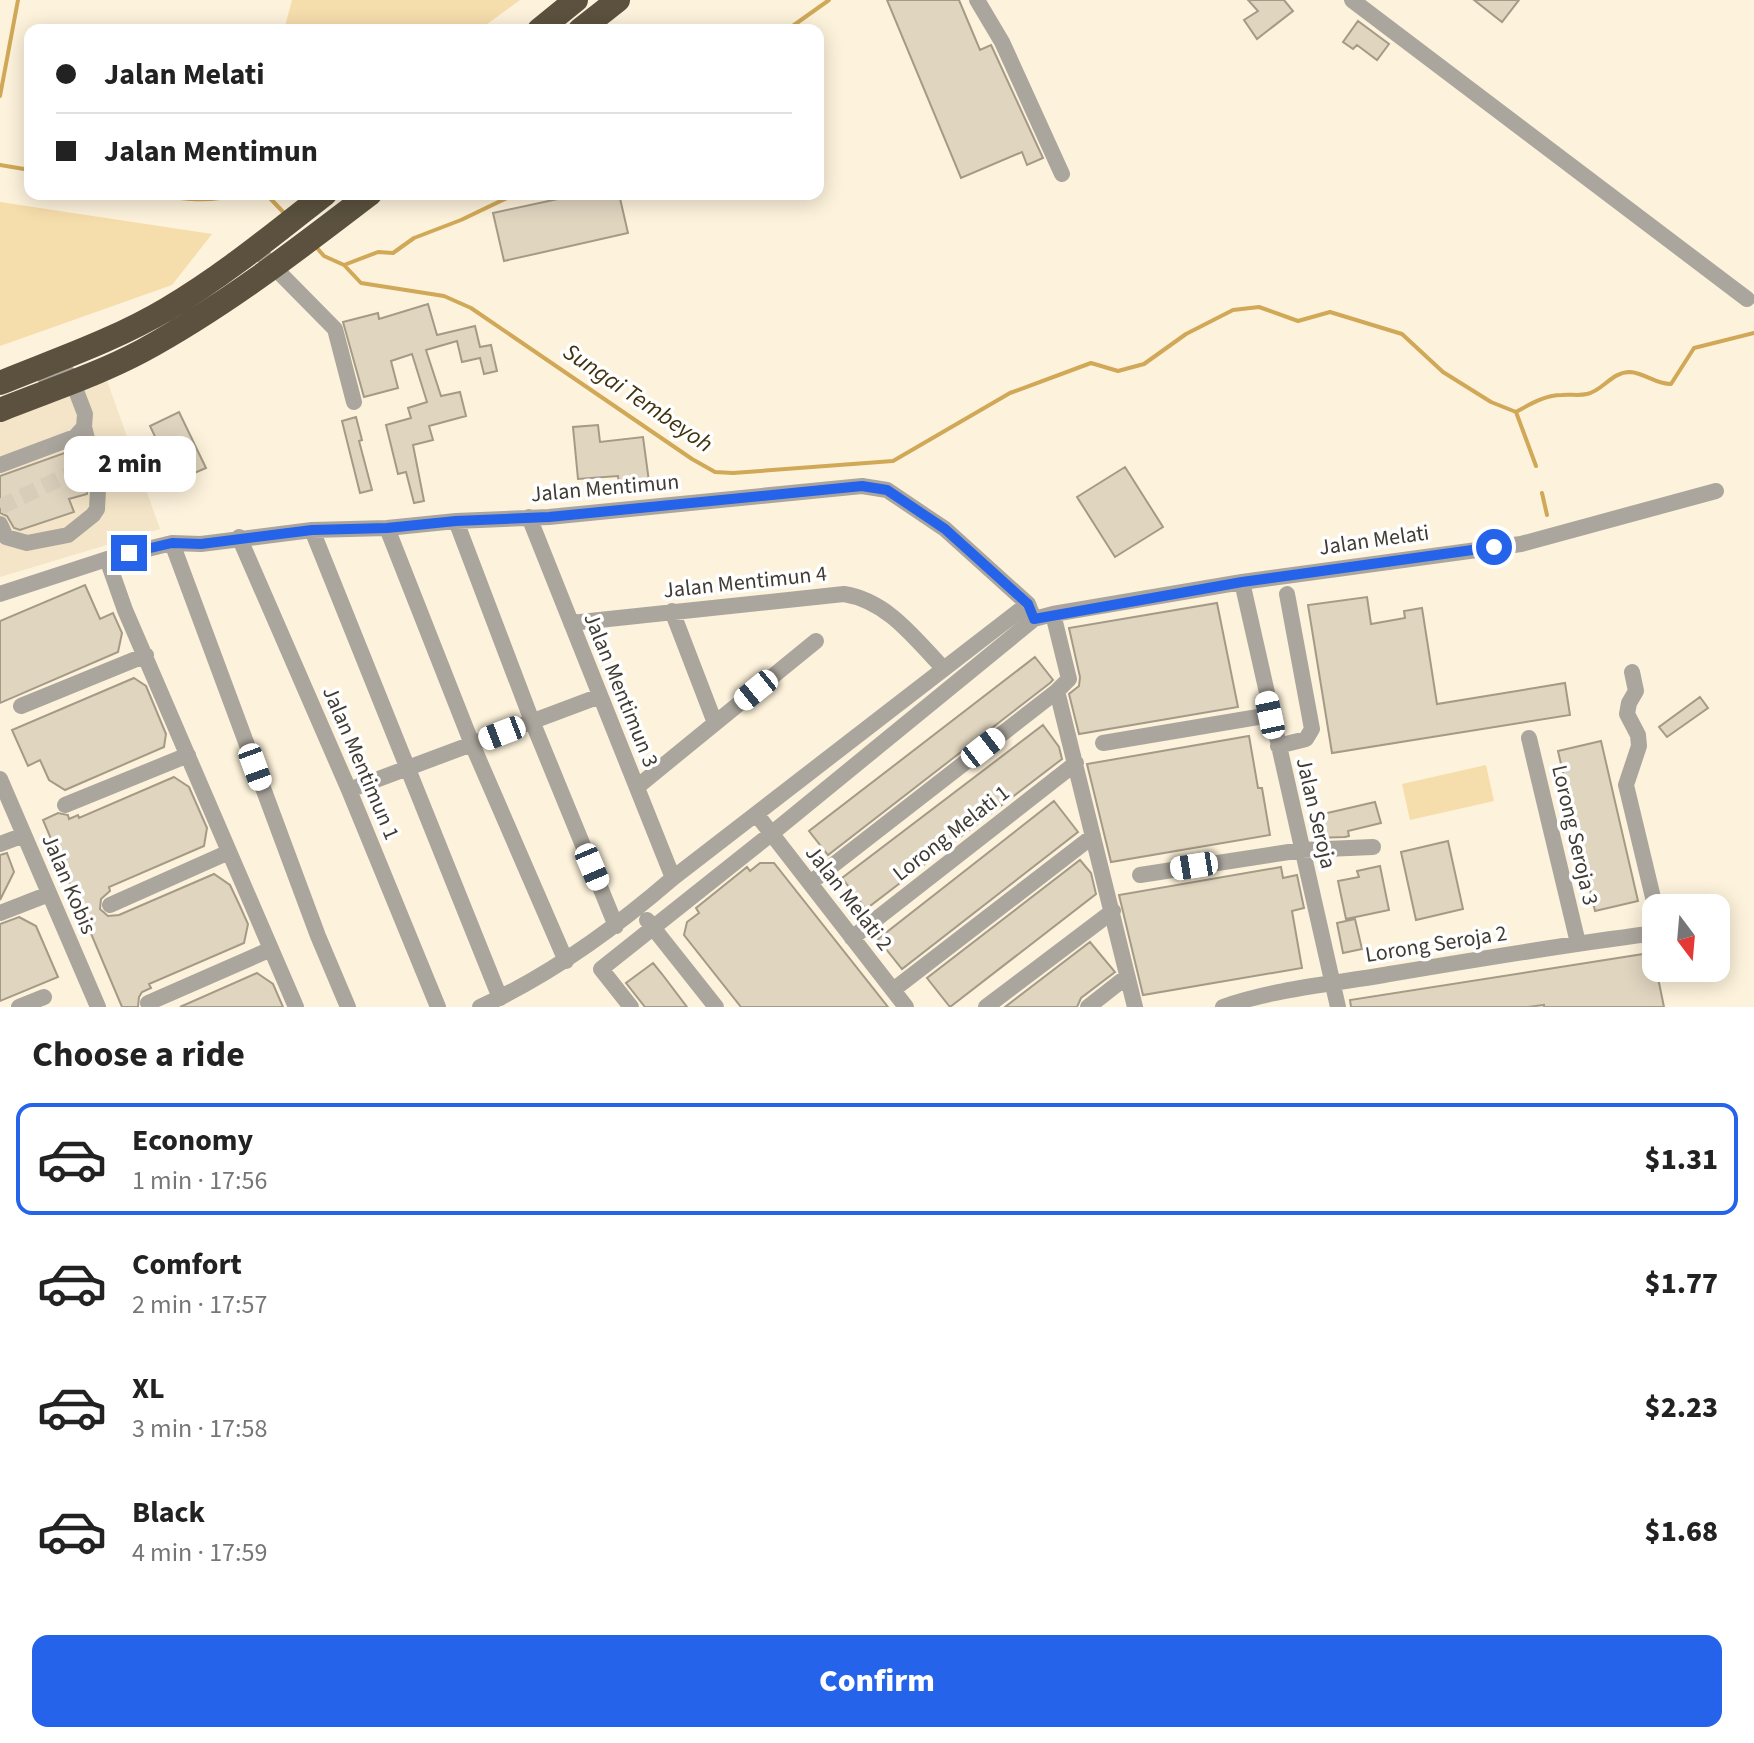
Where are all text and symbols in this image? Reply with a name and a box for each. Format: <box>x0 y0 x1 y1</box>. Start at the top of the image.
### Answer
text: Jalan Melati <box>104 53 265 96</box>
text: Jalan Mentimun <box>104 130 318 173</box>
water label: Sungai Tembeyoh <box>556 335 720 461</box>
callout: 2 min <box>63 437 195 493</box>
text: 2 min <box>98 445 162 482</box>
street label: Jalan Mentimun <box>529 466 681 510</box>
street label: Jalan Melati <box>1317 516 1431 564</box>
route start <box>1476 529 1512 565</box>
route end <box>111 535 147 571</box>
street label: Jalan Mentimun 4 <box>662 558 828 606</box>
street label: Jalan Mentimun 3 <box>575 608 667 772</box>
car <box>730 666 782 714</box>
street label: Jalan Mentimun 1 <box>314 681 408 845</box>
car <box>1253 689 1287 741</box>
car <box>475 713 529 753</box>
car <box>957 724 1009 772</box>
car <box>236 740 274 794</box>
street label: Jalan Seroja <box>1288 754 1344 872</box>
street label: Lorong Seroja 3 <box>1543 762 1607 908</box>
street label: Lorong Melati 1 <box>886 777 1016 889</box>
street label: Jalan Kobis <box>34 829 104 939</box>
street label: Jalan Melati 2 <box>798 838 900 958</box>
car <box>572 840 612 894</box>
car <box>1168 850 1220 882</box>
north arrow <box>1642 894 1730 982</box>
map controls <box>1642 894 1730 982</box>
street label: Lorong Seroja 2 <box>1363 917 1509 971</box>
text: Choose a ride <box>32 1029 245 1080</box>
text: Economy <box>132 1119 253 1162</box>
icon: car <box>36 1123 108 1195</box>
text: $1.31 <box>1645 1138 1718 1181</box>
text: 1 min · 17:56 <box>132 1162 267 1199</box>
text: Comfort <box>132 1243 242 1286</box>
icon: car <box>36 1247 108 1319</box>
text: $1.77 <box>1645 1262 1718 1305</box>
text: 2 min · 17:57 <box>132 1286 267 1323</box>
text: XL <box>132 1367 165 1410</box>
icon: car <box>36 1371 108 1443</box>
text: $2.23 <box>1645 1386 1718 1429</box>
text: 3 min · 17:58 <box>132 1410 267 1447</box>
text: Black <box>132 1491 205 1534</box>
icon: car <box>36 1495 108 1567</box>
text: $1.68 <box>1645 1510 1718 1553</box>
text: 4 min · 17:59 <box>132 1534 267 1571</box>
button: Confirm <box>32 1635 1722 1727</box>

